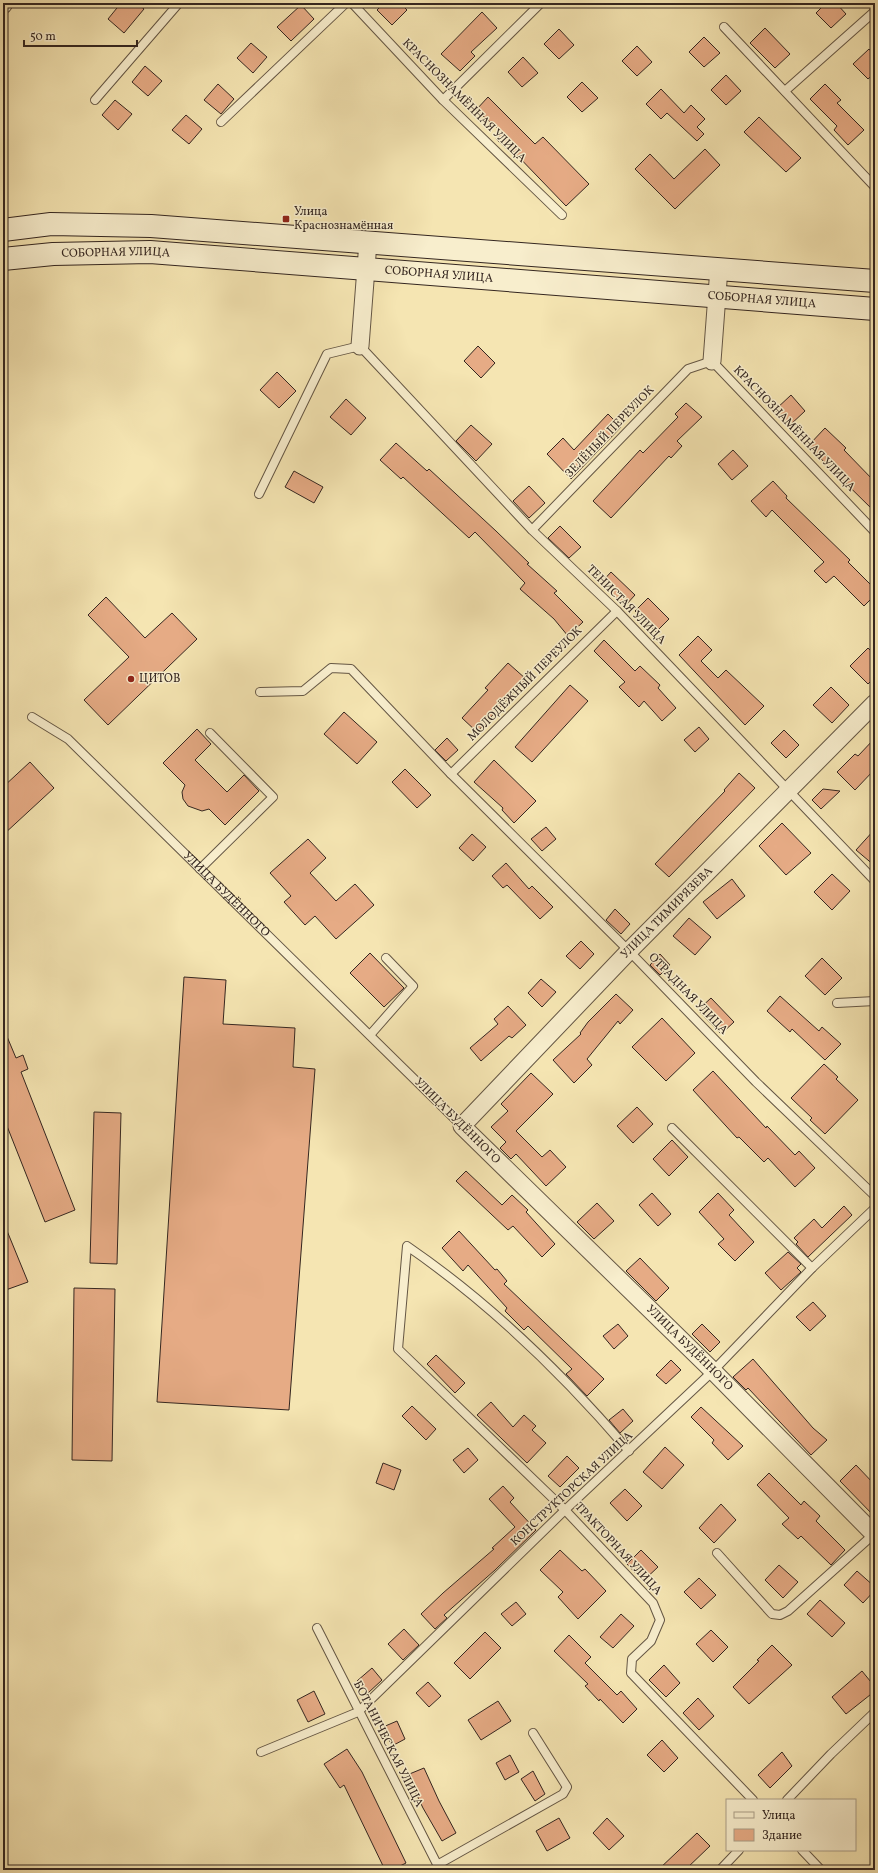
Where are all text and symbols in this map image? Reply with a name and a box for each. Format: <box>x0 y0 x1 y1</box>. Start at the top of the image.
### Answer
scale bar <box>24 22 137 48</box>
text: 50 m <box>30 29 56 45</box>
street label: КРАСНОЗНАМЁННАЯ УЛИЦА <box>399 35 531 167</box>
place label: Улица Краснознамённая <box>294 204 393 234</box>
marker: Улица Краснознамённая <box>281 214 291 224</box>
street label: СОБОРНАЯ УЛИЦА <box>61 244 171 262</box>
street label: СОБОРНАЯ УЛИЦА <box>384 262 494 287</box>
street label: СОБОРНАЯ УЛИЦА <box>707 288 817 312</box>
street label: КРАСНОЗНАМЁННАЯ УЛИЦА <box>729 362 860 496</box>
street label: ЗЕЛЁНЫЙ ПЕРЕУЛОК <box>561 382 658 481</box>
street label: ТЕНИСТАЯ УЛИЦА <box>583 562 670 649</box>
street label: МОЛОДЁЖНЫЙ ПЕРЕУЛОК <box>463 622 586 745</box>
place label: ЦИТОВ <box>139 671 180 687</box>
marker: ЦИТОВ <box>126 674 136 684</box>
street label: УЛИЦА БУДЁННОГО <box>179 848 273 941</box>
street label: УЛИЦА ТИМИРЯЗЕВА <box>618 863 717 962</box>
street label: ОТРАДНАЯ УЛИЦА <box>645 950 732 1039</box>
street label: УЛИЦА БУДЁННОГО <box>410 1074 504 1168</box>
street label: УЛИЦА БУДЁННОГО <box>642 1302 736 1395</box>
street label: КОНСТРУКТОРСКАЯ УЛИЦА <box>507 1428 637 1550</box>
street label: ТРАКТОРНАЯ УЛИЦА <box>571 1499 666 1599</box>
street label: БОТАНИЧЕСКАЯ УЛИЦА <box>349 1678 427 1810</box>
legend <box>726 1799 856 1851</box>
text: Улица <box>762 1808 795 1824</box>
text: Здание <box>762 1828 802 1844</box>

